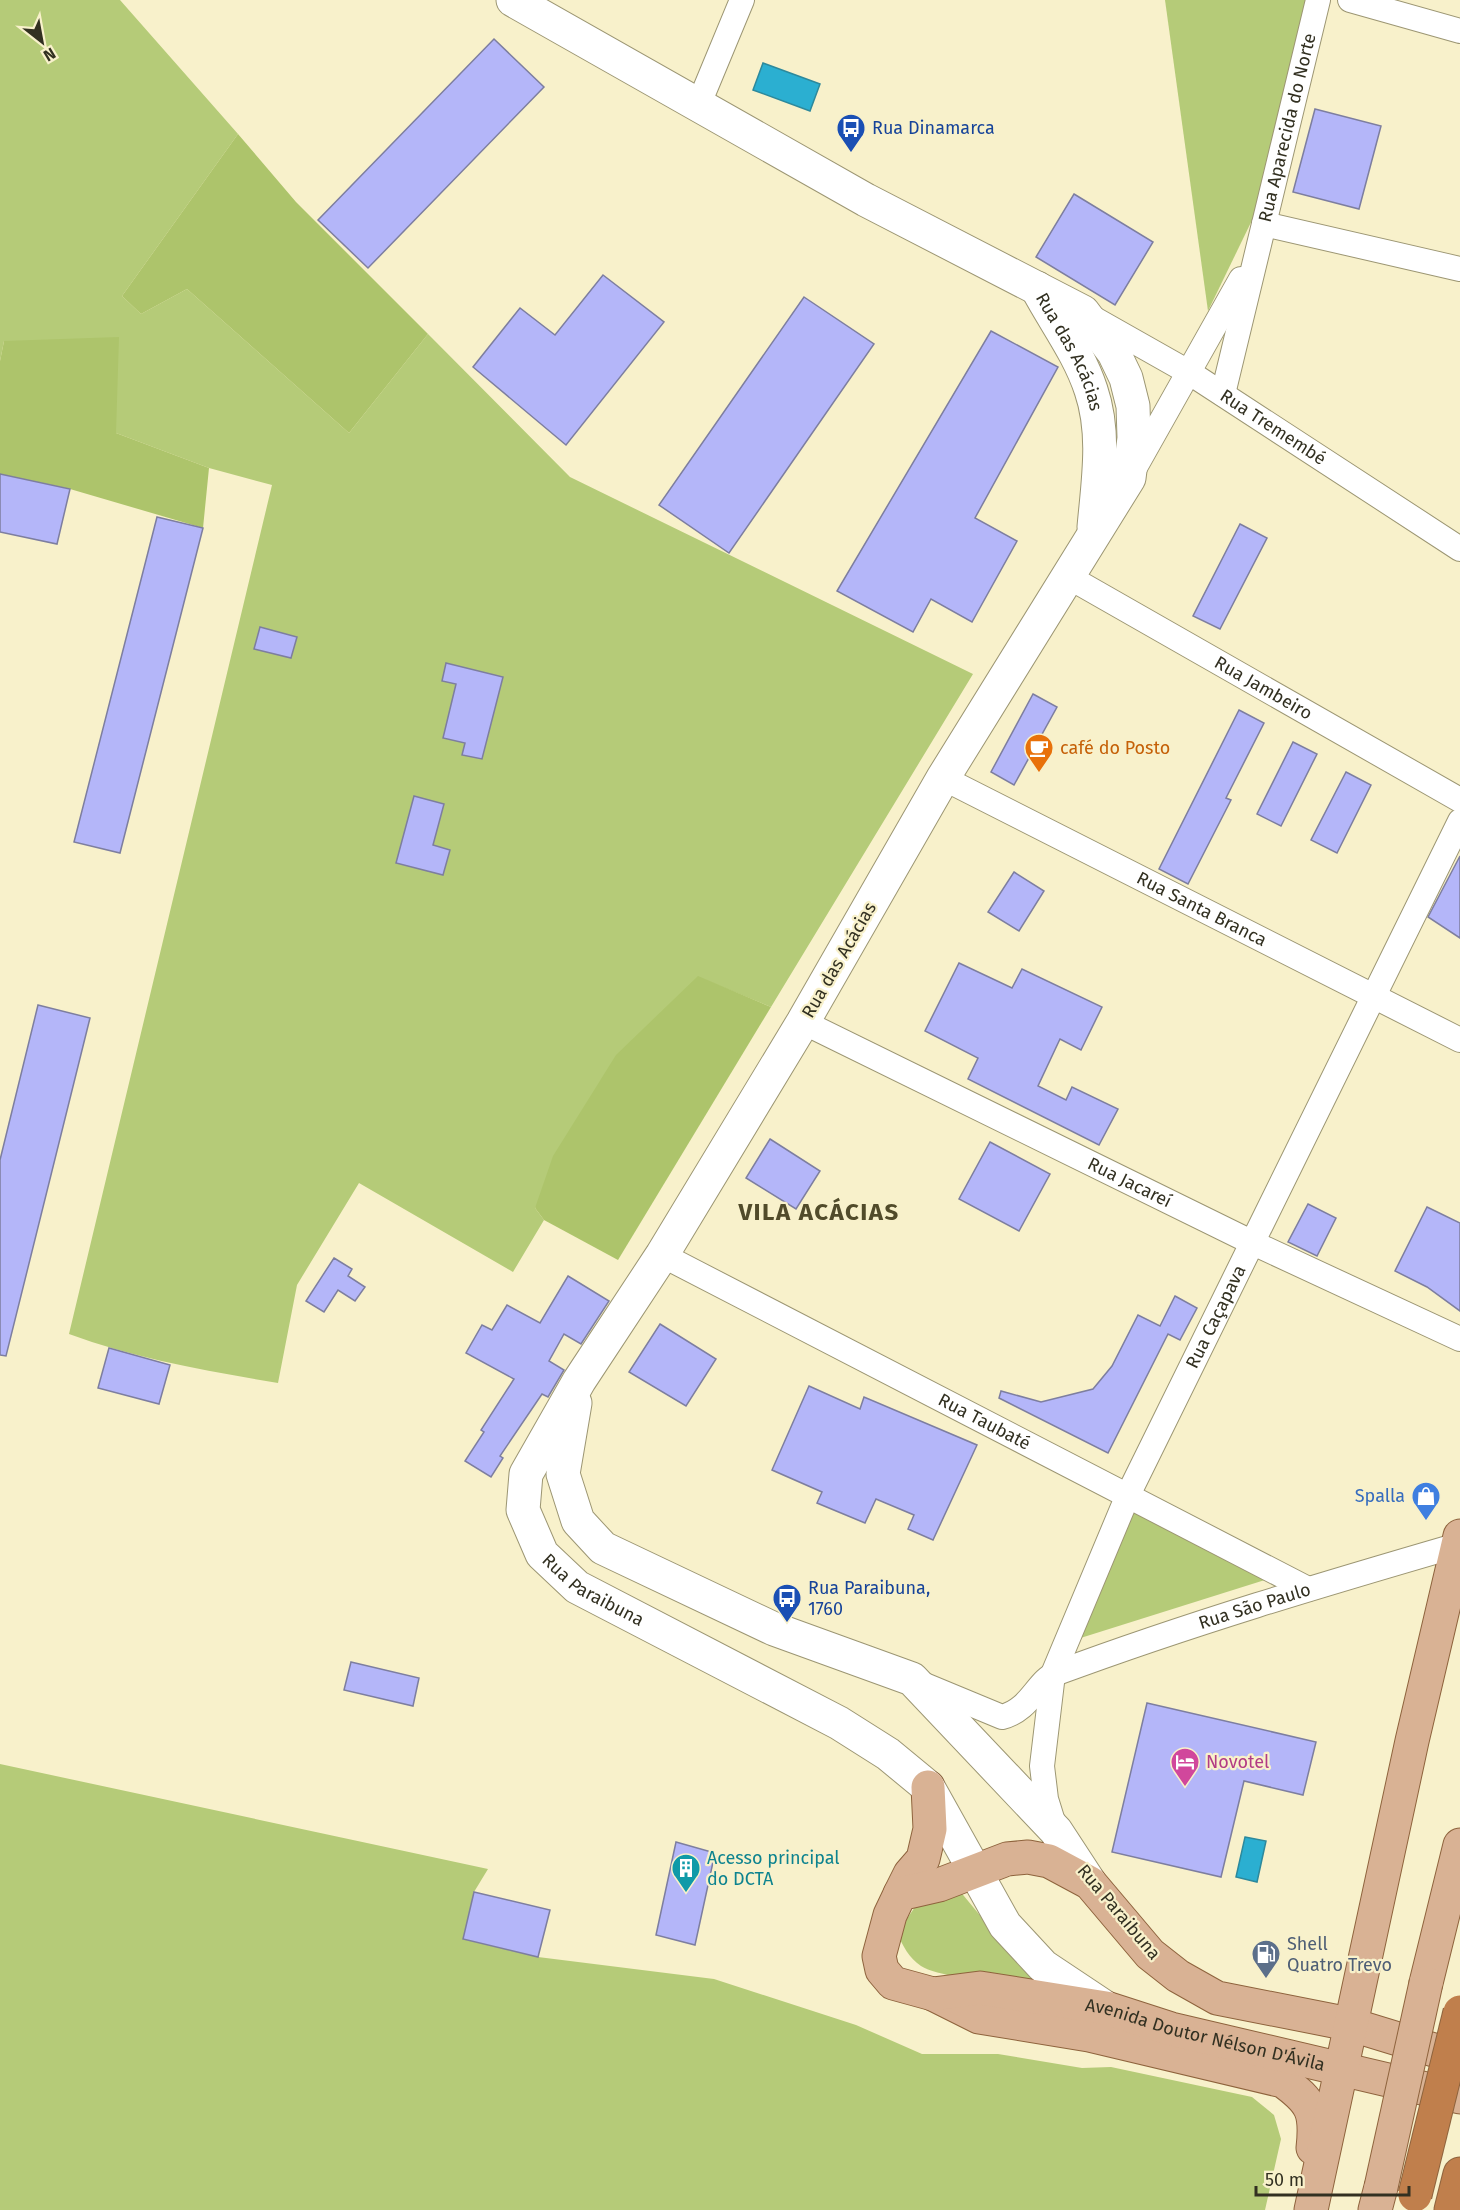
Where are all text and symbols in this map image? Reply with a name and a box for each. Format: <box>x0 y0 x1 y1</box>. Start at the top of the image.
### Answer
north arrow <box>12 12 72 72</box>
street label: Rua Aparecida do Norte <box>1254 31 1321 224</box>
text: N <box>40 44 59 65</box>
bus stop icon: Rua Dinamarca <box>835 112 867 154</box>
place label: Rua Dinamarca <box>872 117 995 139</box>
street label: Rua das Acácias <box>1031 289 1107 413</box>
street label: Rua Tremembé <box>1216 385 1330 470</box>
street label: Rua Jambeiro <box>1210 651 1316 725</box>
cafe icon: café do Posto <box>1023 732 1055 774</box>
place label: café do Posto <box>1060 737 1170 759</box>
street label: Rua Santa Branca <box>1133 867 1270 951</box>
street label: Rua das Acácias <box>797 898 881 1022</box>
street label: Rua Jacareí <box>1084 1153 1175 1212</box>
district label: VILA ACÁCIAS <box>737 1197 900 1226</box>
street label: Rua Caçapava <box>1181 1262 1250 1372</box>
street label: Rua Taubaté <box>935 1389 1034 1455</box>
shop icon: Spalla <box>1410 1480 1442 1522</box>
place label: Spalla <box>1355 1485 1405 1507</box>
street label: Rua Paraibuna <box>537 1549 648 1631</box>
place label: Rua Paraibuna, 1760 <box>808 1577 930 1620</box>
street label: Rua São Paulo <box>1196 1578 1313 1634</box>
bus stop icon: Rua Paraibuna, 1760 <box>771 1582 803 1624</box>
hotel icon: Novotel <box>1169 1746 1201 1788</box>
place label: Novotel <box>1206 1751 1269 1773</box>
place label: Acesso principal do DCTA <box>707 1847 840 1890</box>
building icon: Acesso principal do DCTA <box>670 1852 702 1894</box>
street label: Rua Paraibuna <box>1073 1860 1165 1964</box>
place label: Shell Quatro Trevo <box>1287 1933 1392 1976</box>
fuel station icon: Shell Quatro Trevo <box>1250 1938 1282 1980</box>
street label: Avenida Doutor Nélson D'Ávila <box>1084 1994 1327 2076</box>
scale bar <box>1256 2159 1409 2197</box>
text: 50 m <box>1265 2169 1304 2191</box>

